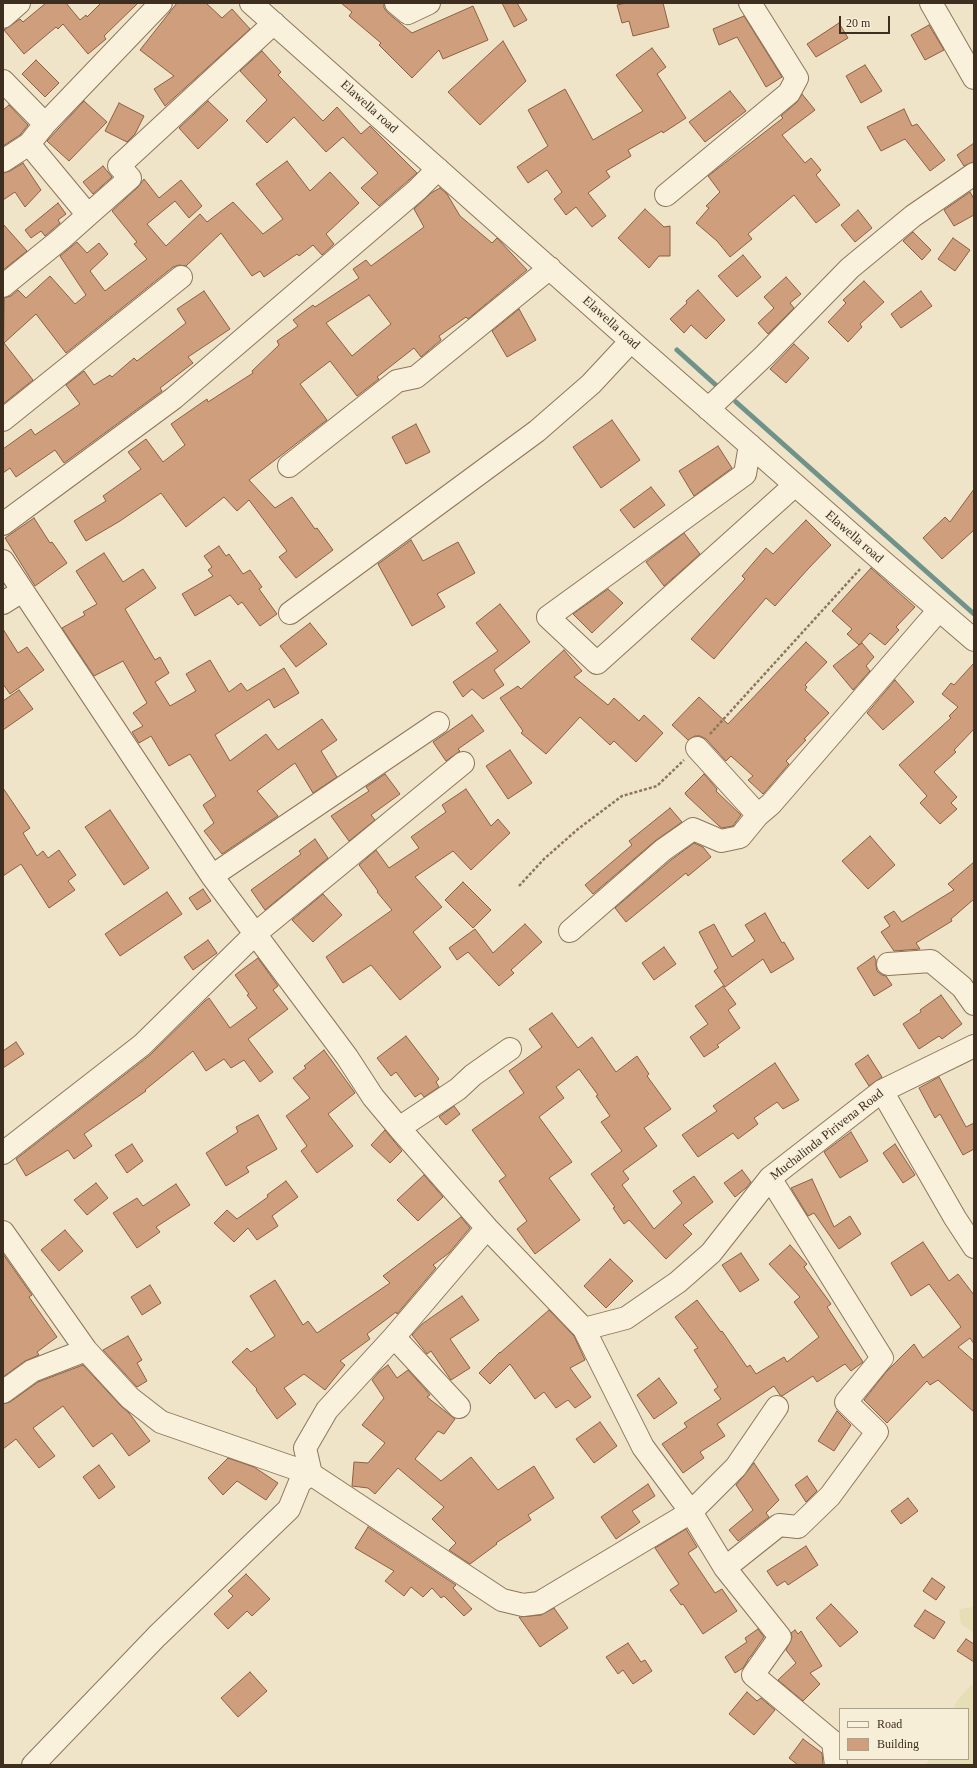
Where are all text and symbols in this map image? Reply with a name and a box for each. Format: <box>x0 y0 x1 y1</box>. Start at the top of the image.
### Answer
scale bar <box>841 8 892 34</box>
text: 20 m <box>846 16 870 30</box>
street label: Elawella road <box>337 77 401 137</box>
street label: Elawella road <box>579 293 643 353</box>
street label: Elawella road <box>822 508 886 566</box>
street label: Muchalinda Pirivena Road <box>767 1086 887 1184</box>
legend <box>839 1708 969 1760</box>
text: Road <box>877 1717 902 1731</box>
text: Building <box>877 1737 919 1751</box>

